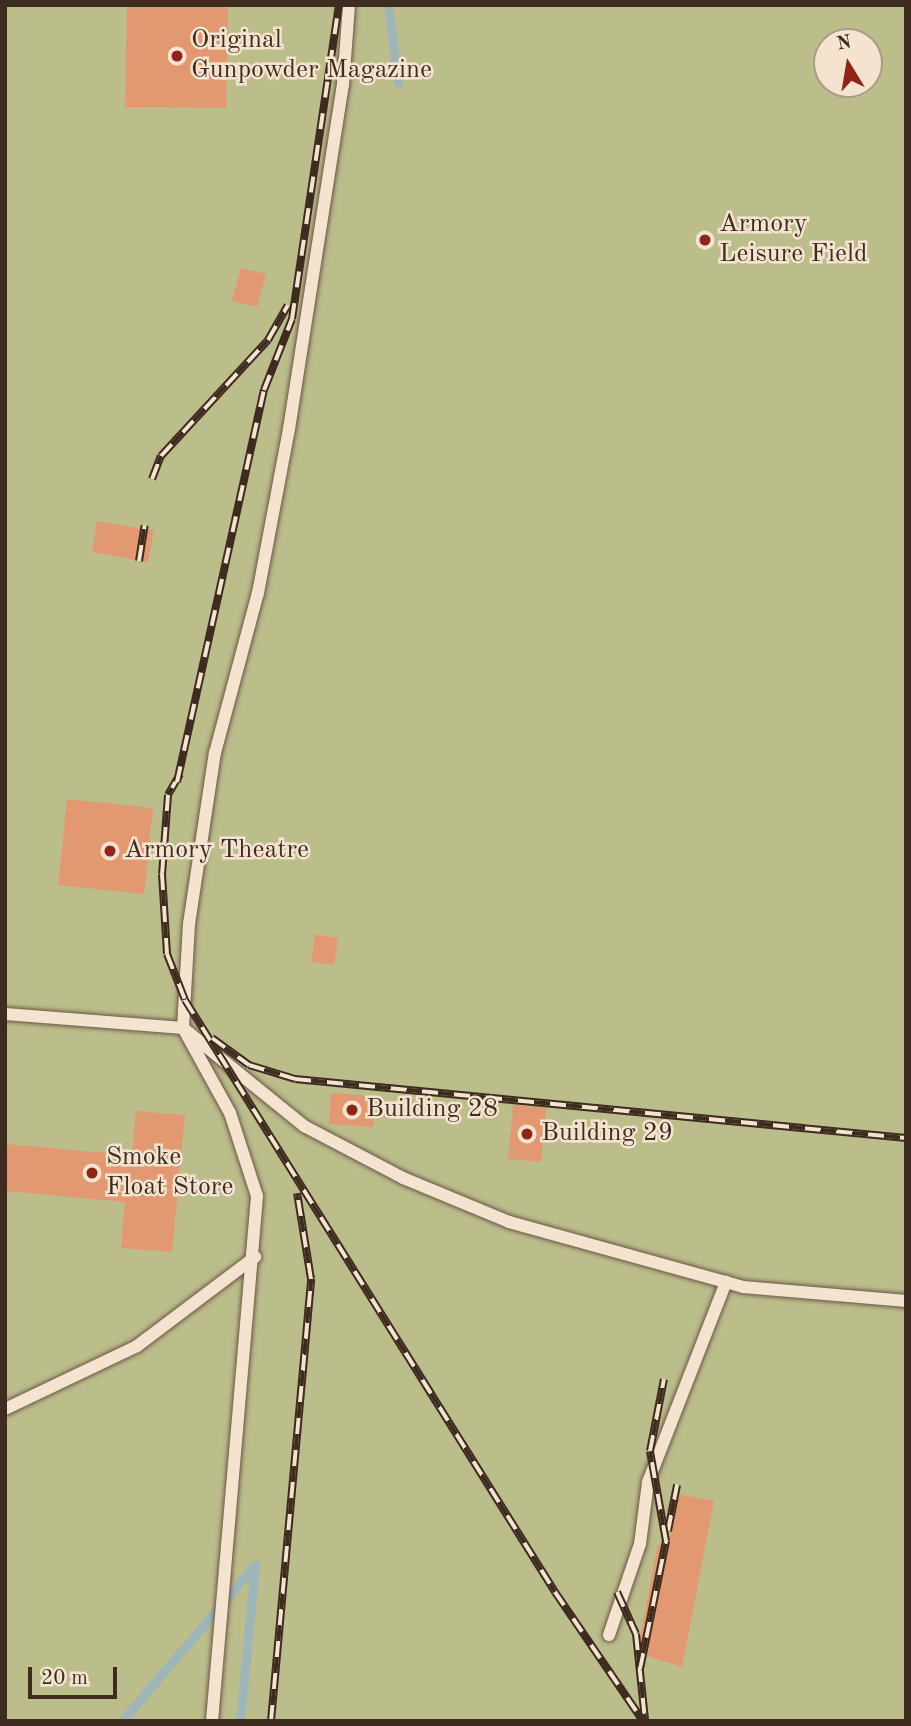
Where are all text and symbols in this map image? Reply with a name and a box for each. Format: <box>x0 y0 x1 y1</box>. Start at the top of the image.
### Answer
place label: Original Gunpowder Magazine <box>191 25 432 86</box>
north arrow <box>813 28 883 98</box>
text: N <box>835 33 853 55</box>
marker: Original Gunpowder Magazine <box>169 48 185 64</box>
place label: Armory Leisure Field <box>719 209 868 270</box>
marker: Armory Leisure Field <box>697 232 713 248</box>
place label: Armory Theatre <box>124 835 309 867</box>
marker: Armory Theatre <box>102 843 118 859</box>
place label: Building 28 <box>366 1094 498 1126</box>
marker: Building 28 <box>344 1102 360 1118</box>
place label: Building 29 <box>541 1118 673 1150</box>
marker: Building 29 <box>519 1126 535 1142</box>
place label: Smoke Float Store <box>106 1142 233 1204</box>
marker: Smoke Float Store <box>84 1165 100 1181</box>
scale bar <box>32 1652 121 1696</box>
text: 20 m <box>41 1668 88 1689</box>

